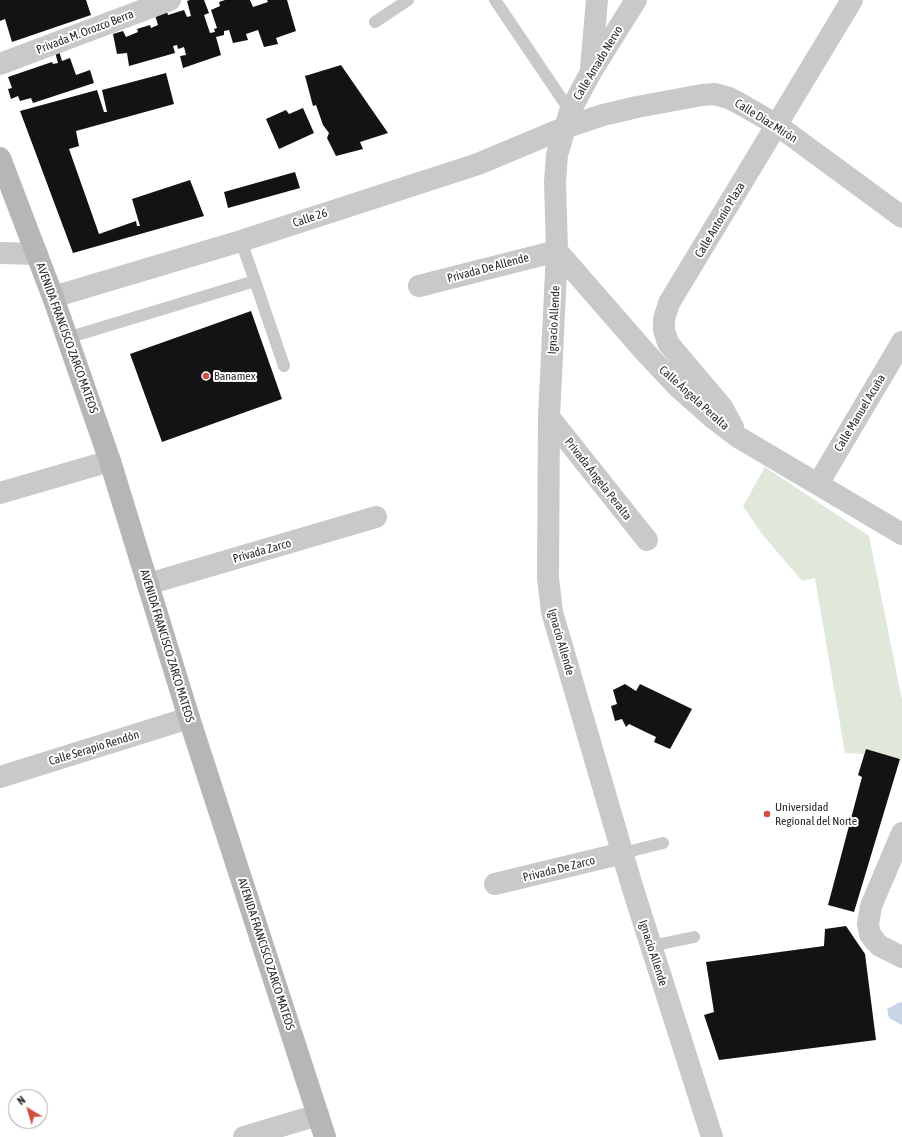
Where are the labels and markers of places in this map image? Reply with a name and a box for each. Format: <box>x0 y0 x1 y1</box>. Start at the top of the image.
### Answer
place label: Banamex <box>214 369 255 383</box>
marker: Banamex <box>201 371 211 381</box>
place label: Universidad Regional del Norte <box>775 800 857 828</box>
marker: Universidad Regional del Norte <box>762 809 772 819</box>

